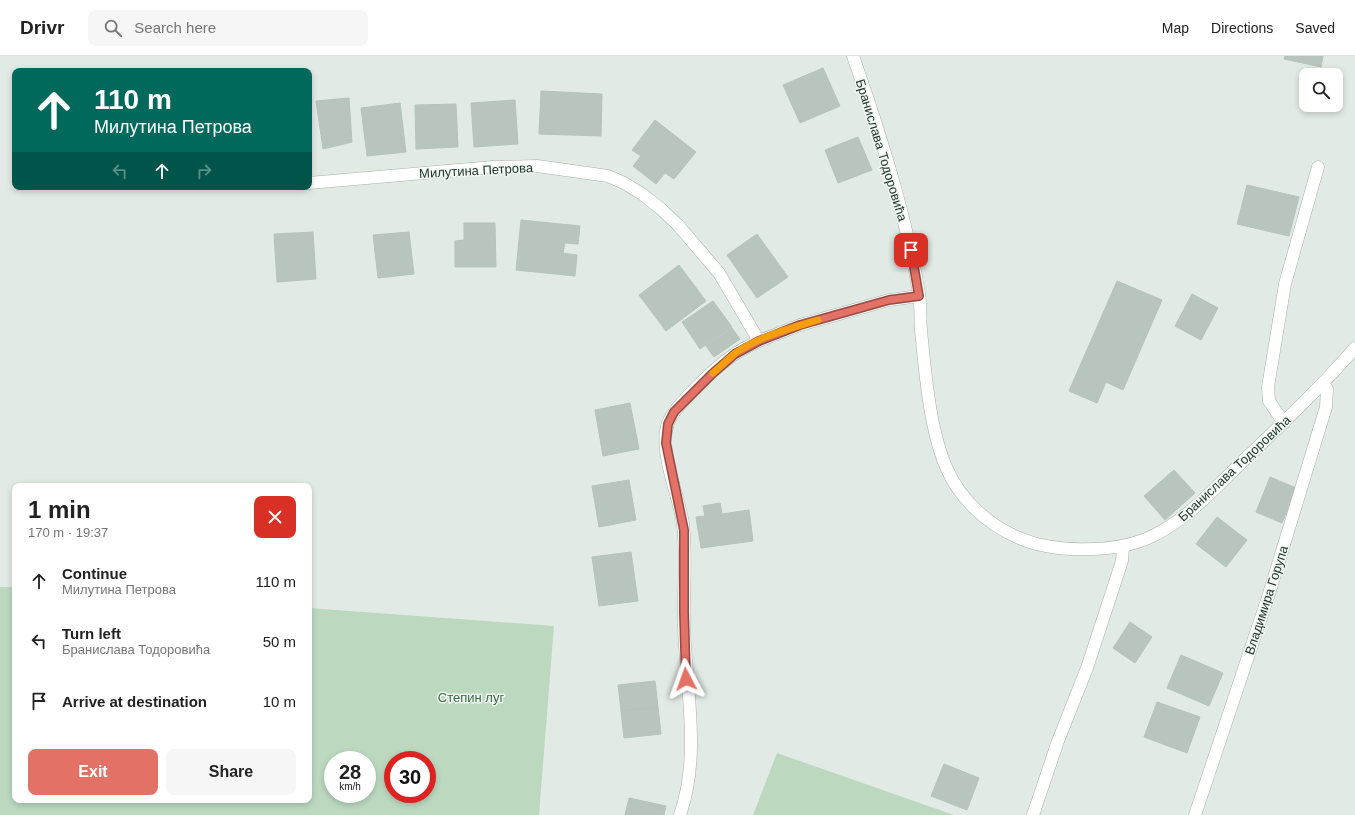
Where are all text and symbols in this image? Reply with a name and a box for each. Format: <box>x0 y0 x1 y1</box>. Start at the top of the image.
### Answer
search box <box>88 10 368 46</box>
text: Drivr <box>20 17 64 38</box>
icon: search <box>102 17 124 39</box>
text: Search here <box>134 19 216 36</box>
text: Map <box>1162 20 1189 36</box>
text: Directions <box>1211 20 1273 36</box>
text: Saved <box>1295 20 1335 36</box>
map controls <box>1299 68 1343 112</box>
button: search <box>1299 68 1343 112</box>
street label: Бранислава Тодоровића <box>853 77 911 224</box>
icon: ahead <box>28 84 80 136</box>
text: 110 m <box>94 84 172 115</box>
text: Милутина Петрова <box>94 117 252 137</box>
icon: left <box>109 160 131 182</box>
icon: ahead <box>151 160 173 182</box>
icon: right <box>193 160 215 182</box>
street label: Милутина Петрова <box>419 160 534 181</box>
pin <box>894 233 928 267</box>
icon: arrive <box>900 239 922 261</box>
street label: Бранислава Тодоровића <box>1175 412 1294 524</box>
text: 1 min <box>28 496 91 523</box>
button: close <box>254 496 296 538</box>
text: 170 m · 19:37 <box>28 525 108 540</box>
street label: Владимира Горупа <box>1242 543 1291 657</box>
text: Continue <box>62 565 127 582</box>
icon: ahead <box>28 570 50 592</box>
text: 110 m <box>255 573 296 590</box>
text: Милутина Петрова <box>62 582 176 597</box>
text: Turn left <box>62 625 121 642</box>
icon: left <box>28 630 50 652</box>
text: 50 m <box>263 633 296 650</box>
text: Бранислава Тодоровића <box>62 642 210 657</box>
position arrow <box>665 658 707 700</box>
icon: arrive <box>28 690 50 712</box>
park label: Степин луг <box>438 690 504 705</box>
text: Arrive at destination <box>62 693 207 710</box>
text: 10 m <box>263 693 296 710</box>
button: Exit <box>28 749 158 795</box>
button: Share <box>166 749 296 795</box>
speed limit sign: 30 <box>384 751 436 803</box>
text: 28 <box>339 761 361 783</box>
text: km/h <box>339 781 361 792</box>

